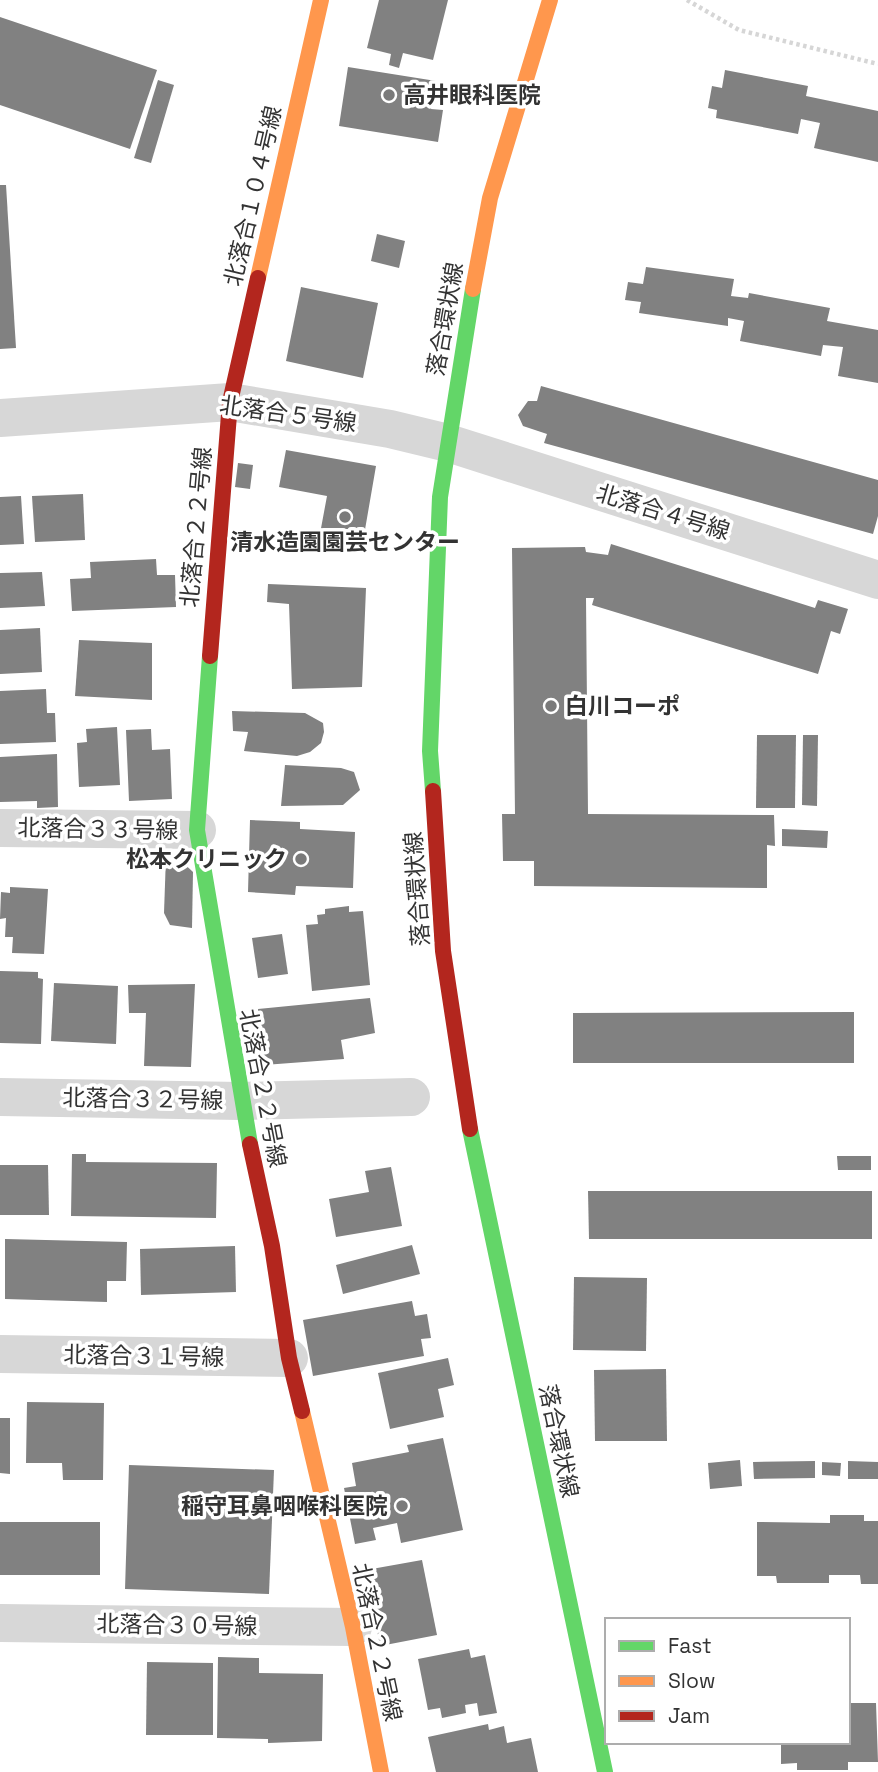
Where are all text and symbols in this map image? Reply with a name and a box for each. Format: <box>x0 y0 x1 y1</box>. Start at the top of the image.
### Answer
place label: 高井眼科医院 <box>403 80 541 110</box>
marker: 高井眼科医院 <box>381 87 397 103</box>
street label: 北落合１０４号線 <box>218 103 288 289</box>
street label: 落合環状線 <box>420 260 470 378</box>
street label: 北落合５号線 <box>218 390 358 438</box>
street label: 北落合２２号線 <box>174 445 218 609</box>
street label: 北落合４号線 <box>593 477 733 547</box>
marker: 清水造園園芸センター <box>337 509 353 525</box>
place label: 清水造園園芸センター <box>230 527 460 557</box>
place label: 白川コーポ <box>565 691 680 721</box>
marker: 白川コーポ <box>543 698 559 714</box>
street label: 北落合３３号線 <box>17 813 179 845</box>
street label: 落合環状線 <box>398 831 436 947</box>
place label: 松本クリニック <box>126 844 287 874</box>
marker: 松本クリニック <box>293 851 309 867</box>
street label: 北落合２２号線 <box>233 1006 293 1170</box>
street label: 北落合３２号線 <box>62 1083 224 1115</box>
street label: 北落合３１号線 <box>63 1340 225 1372</box>
street label: 落合環状線 <box>532 1382 586 1500</box>
place label: 稲守耳鼻咽喉科医院 <box>181 1491 388 1521</box>
marker: 稲守耳鼻咽喉科医院 <box>394 1498 410 1514</box>
street label: 北落合２２号線 <box>346 1560 408 1724</box>
street label: 北落合３０号線 <box>96 1609 258 1641</box>
legend <box>605 1618 850 1744</box>
text: Fast <box>668 1632 712 1659</box>
text: Slow <box>668 1667 716 1694</box>
text: Jam <box>668 1702 710 1729</box>

